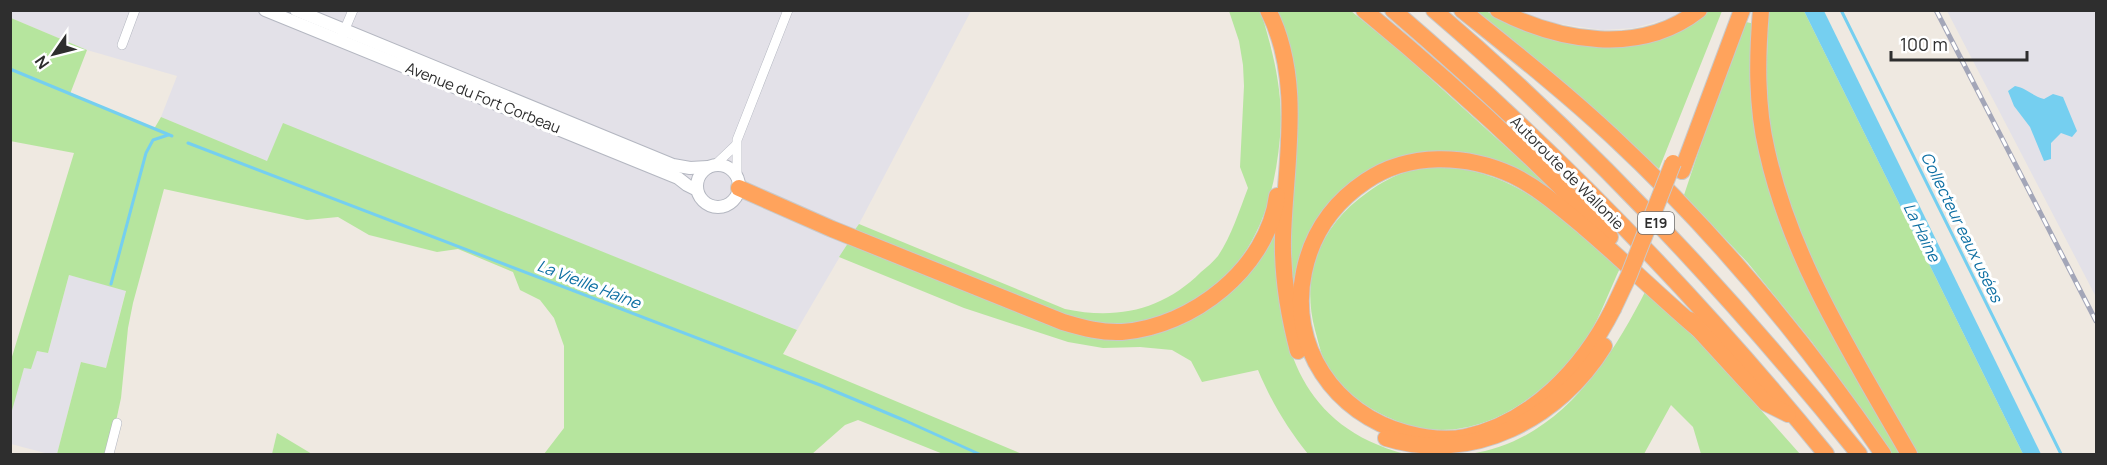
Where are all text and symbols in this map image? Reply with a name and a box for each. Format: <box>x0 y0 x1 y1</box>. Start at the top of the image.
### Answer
north arrow <box>24 24 84 84</box>
scale bar <box>1891 24 2028 62</box>
text: 100 m <box>1900 32 1948 56</box>
text: N <box>29 52 54 74</box>
street label: Avenue du Fort Corbeau <box>403 57 564 138</box>
street label: Autoroute de Wallonie <box>1506 111 1629 234</box>
water label: Collecteur eaux usées <box>1916 148 2009 307</box>
water label: La Haine <box>1898 199 1946 266</box>
road number: E19 <box>1638 212 1674 234</box>
water label: La Vieille Haine <box>534 254 645 314</box>

